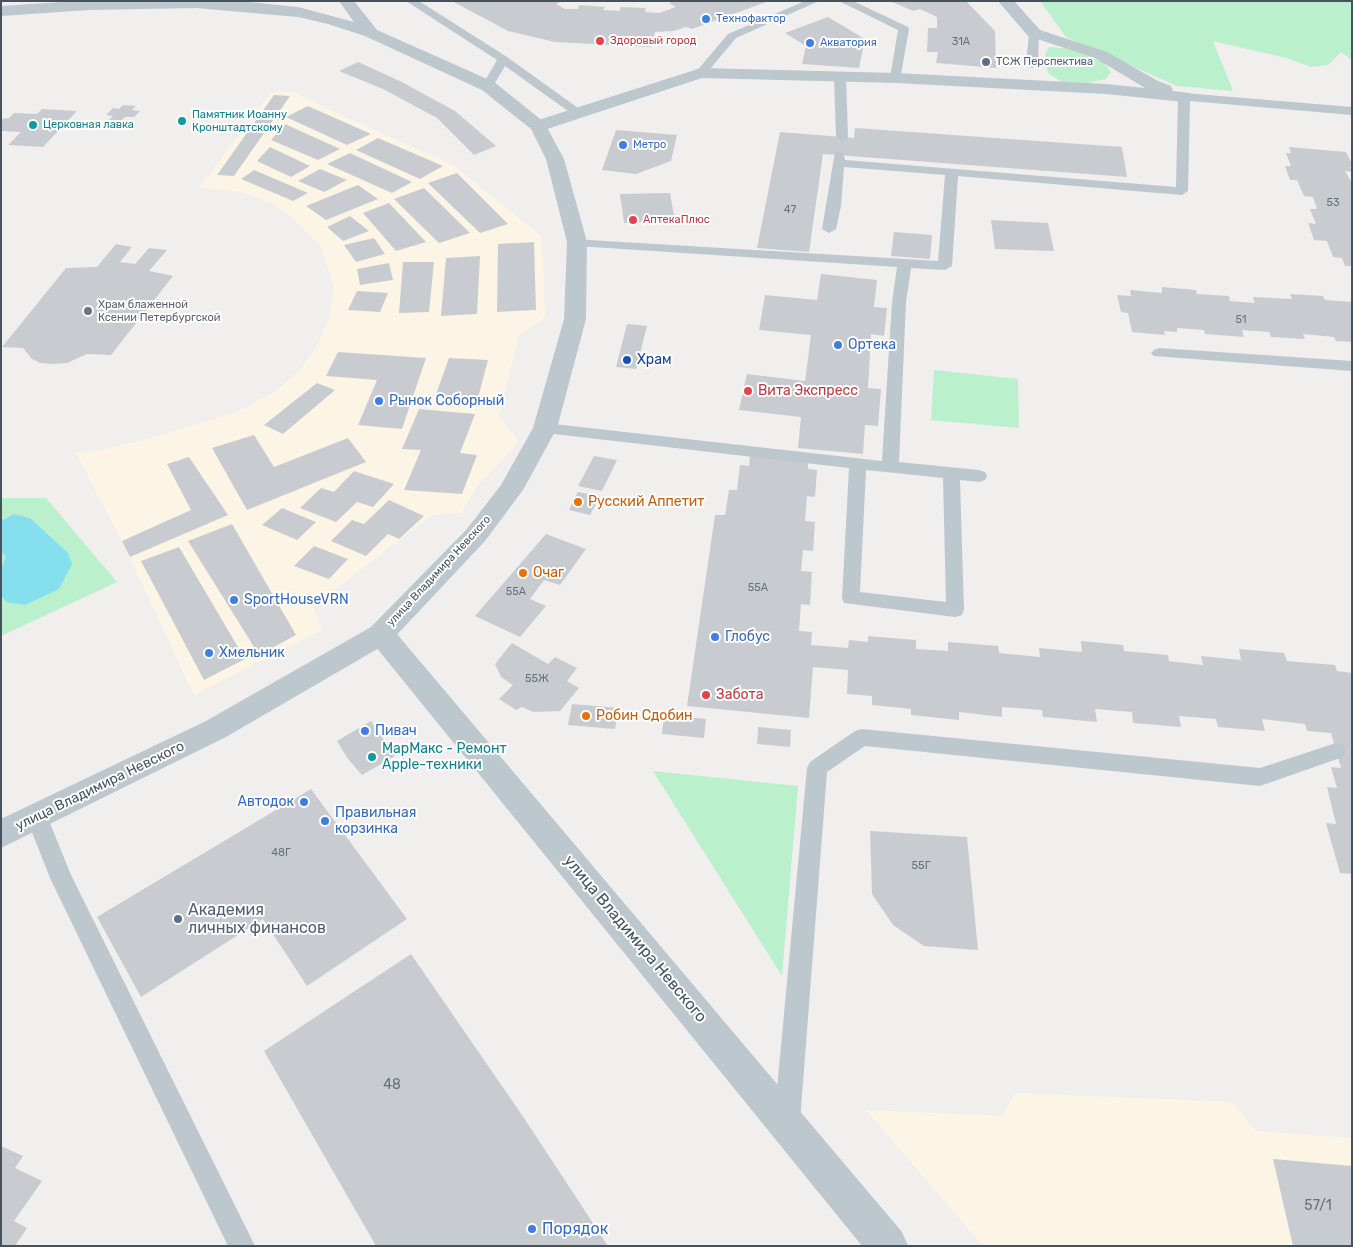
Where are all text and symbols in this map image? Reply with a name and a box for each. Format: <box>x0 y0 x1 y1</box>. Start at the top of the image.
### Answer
place label: Технофактор <box>716 12 786 26</box>
marker: Технофактор <box>700 13 712 25</box>
place label: Здоровый город <box>610 34 696 48</box>
marker: Здоровый город <box>594 35 606 47</box>
house number: 31А <box>952 35 970 49</box>
place label: Акватория <box>820 36 877 50</box>
marker: Акватория <box>804 37 816 49</box>
place label: ТСЖ Перспектива <box>996 55 1093 69</box>
marker: ТСЖ Перспектива <box>980 56 992 68</box>
place label: Памятник Иоанну Кронштадтскому <box>192 108 287 134</box>
marker: Памятник Иоанну Кронштадтскому <box>176 115 188 127</box>
place label: Церковная лавка <box>43 118 134 132</box>
marker: Церковная лавка <box>27 119 39 131</box>
place label: Метро <box>633 138 666 152</box>
marker: Метро <box>617 139 629 151</box>
house number: 53 <box>1326 196 1340 210</box>
house number: 47 <box>784 203 796 217</box>
place label: АптекаПлюс <box>643 213 710 227</box>
marker: АптекаПлюс <box>627 214 639 226</box>
place label: Храм блаженной Ксении Петербургской <box>98 298 220 324</box>
marker: Храм блаженной Ксении Петербургской <box>82 305 94 317</box>
house number: 51 <box>1235 313 1247 327</box>
place label: Ортека <box>848 337 896 353</box>
marker: Ортека <box>832 339 844 351</box>
place label: Храм <box>637 352 671 368</box>
marker: Храм <box>621 354 633 366</box>
place label: Вита Экспресс <box>758 383 858 399</box>
marker: Вита Экспресс <box>742 385 754 397</box>
place label: Рынок Соборный <box>389 393 504 409</box>
marker: Рынок Соборный <box>373 395 385 407</box>
place label: Русский Аппетит <box>588 494 705 510</box>
marker: Русский Аппетит <box>572 496 584 508</box>
street label: улица Владимира Невского <box>384 513 494 629</box>
place label: Очаг <box>533 565 564 581</box>
marker: Очаг <box>517 567 529 579</box>
house number: 55А <box>748 581 768 595</box>
house number: 55А <box>506 585 526 599</box>
place label: SportHouseVRN <box>244 592 349 608</box>
marker: SportHouseVRN <box>228 594 240 606</box>
place label: Глобус <box>725 629 770 645</box>
marker: Глобус <box>709 631 721 643</box>
place label: Хмельник <box>219 645 285 661</box>
marker: Хмельник <box>203 647 215 659</box>
house number: 55Ж <box>525 672 549 686</box>
place label: Забота <box>716 687 763 703</box>
marker: Забота <box>700 689 712 701</box>
place label: Робин Сдобин <box>596 708 693 724</box>
marker: Робин Сдобин <box>580 710 592 722</box>
place label: Пивач <box>375 723 417 739</box>
marker: Пивач <box>359 725 371 737</box>
street label: улица Владимира Невского <box>13 738 187 834</box>
place label: МарМакс - Ремонт Apple-техники <box>382 741 507 774</box>
marker: МарМакс - Ремонт Apple-техники <box>366 751 378 763</box>
place label: Автодок <box>238 794 294 810</box>
marker: Автодок <box>298 796 310 808</box>
place label: Правильная корзинка <box>335 805 416 838</box>
marker: Правильная корзинка <box>319 815 331 827</box>
house number: 48Г <box>271 846 291 860</box>
street label: улица Владимира Невского <box>559 851 711 1027</box>
house number: 55Г <box>912 859 930 873</box>
place label: Академия личных финансов <box>188 900 326 938</box>
marker: Академия личных финансов <box>172 913 184 925</box>
house number: 48 <box>383 1077 401 1093</box>
house number: 57/1 <box>1304 1198 1332 1214</box>
place label: Порядок <box>542 1219 608 1239</box>
marker: Порядок <box>526 1223 538 1235</box>

